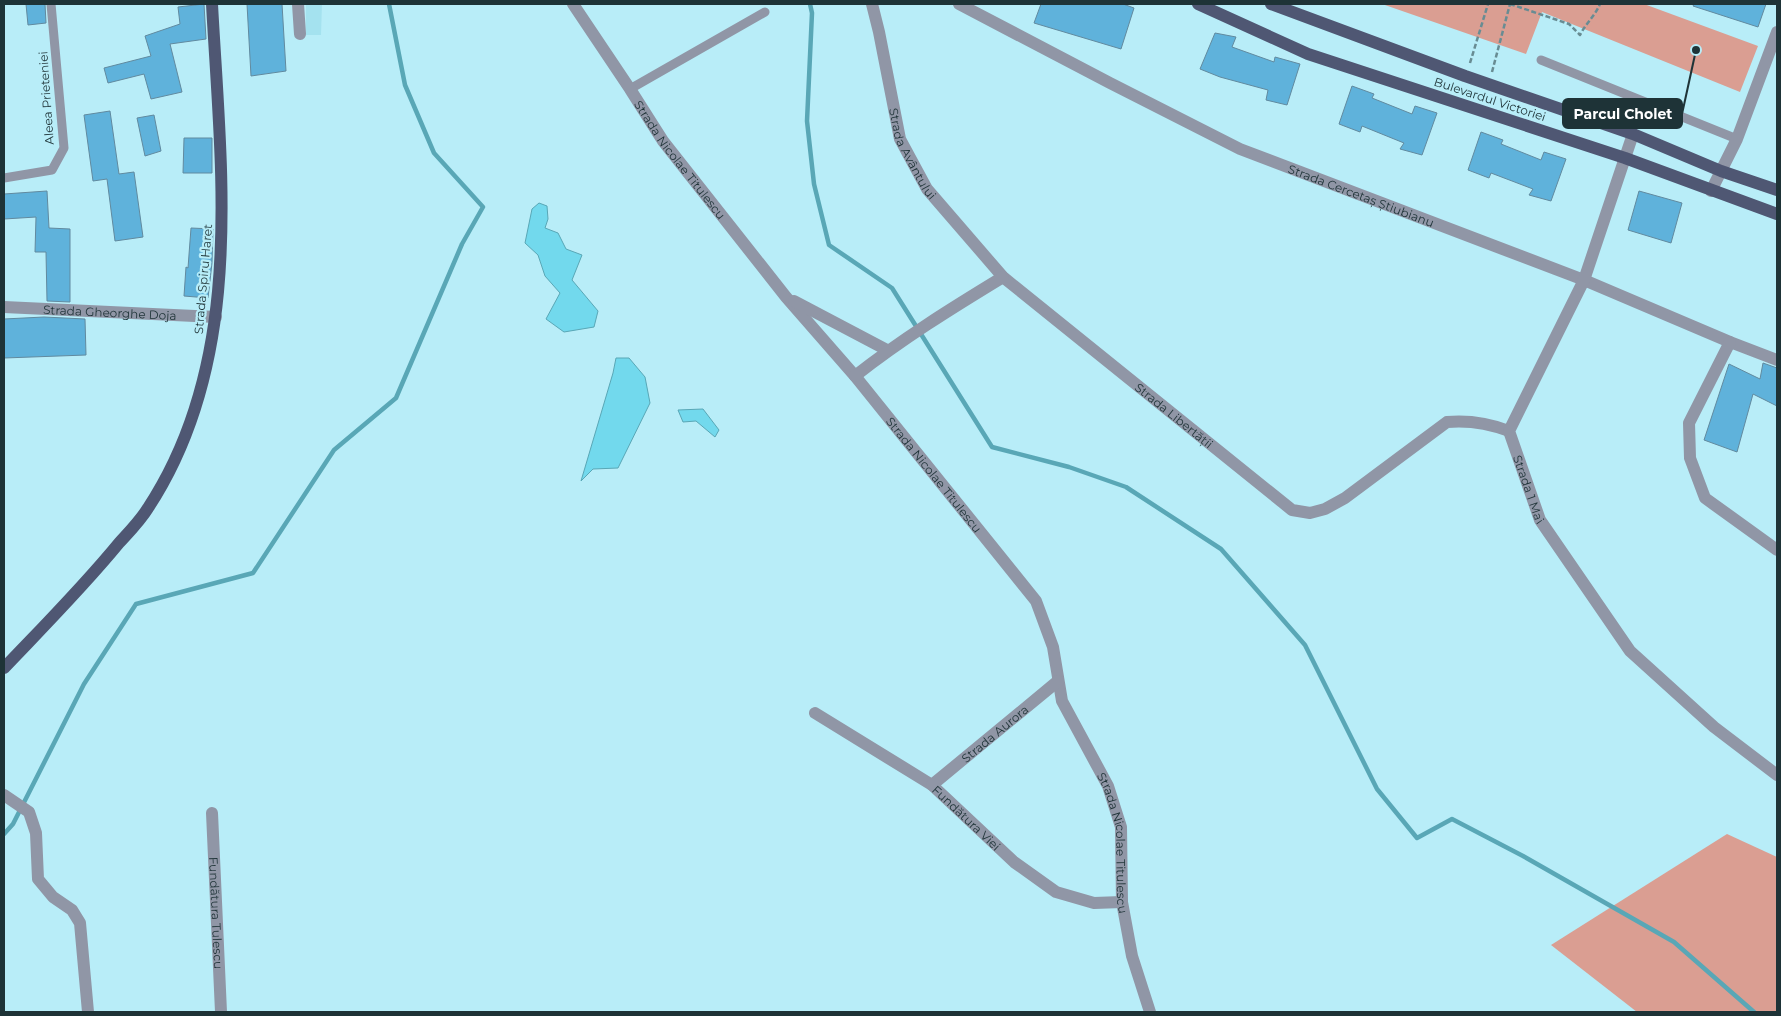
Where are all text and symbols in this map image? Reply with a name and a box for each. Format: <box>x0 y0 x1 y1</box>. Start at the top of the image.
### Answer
street label: Aleea Prieteniei <box>35 51 57 145</box>
street label: Bulevardul Victoriei <box>1432 74 1548 124</box>
street label: Strada Nicolae Titulescu <box>631 97 729 222</box>
callout: Parcul Cholet <box>1563 99 1682 128</box>
text: Parcul Cholet <box>1574 105 1672 123</box>
street label: Strada Avântului <box>887 107 940 202</box>
street label: Strada Cercetaș Știubianu <box>1286 161 1436 230</box>
street label: Strada Spiru Haret <box>191 223 215 335</box>
street label: Strada Gheorghe Doja <box>43 301 177 323</box>
street label: Strada Libertății <box>1132 379 1216 451</box>
street label: Strada Nicolae Titulescu <box>883 414 985 535</box>
street label: Strada 1 Mai <box>1510 453 1548 527</box>
street label: Strada Aurora <box>958 701 1031 765</box>
street label: Strada Nicolae Titulescu <box>1094 769 1131 915</box>
street label: Fundătura Viei <box>929 782 1004 853</box>
street label: Fundătura Tulescu <box>206 856 227 969</box>

